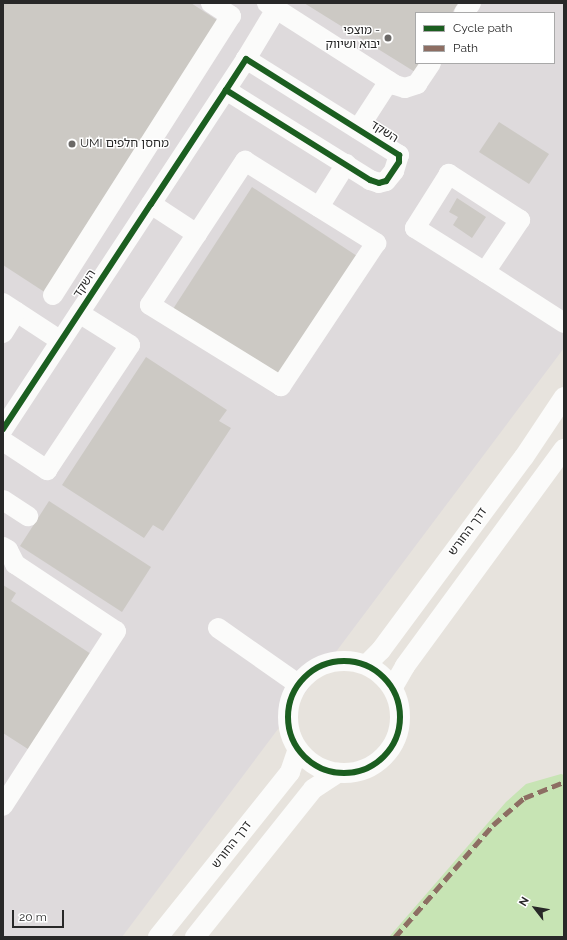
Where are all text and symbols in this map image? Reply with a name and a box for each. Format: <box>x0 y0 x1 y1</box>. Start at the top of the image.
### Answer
legend <box>415 12 555 64</box>
text: Cycle path <box>453 21 512 35</box>
place label: מוצפי - יבוא ושיווק <box>325 24 380 52</box>
marker: מוצפי - יבוא ושיווק <box>383 33 393 43</box>
text: Path <box>453 41 478 55</box>
street label: השקד <box>367 118 401 146</box>
place label: UMI מחסן חלפים <box>80 137 169 151</box>
marker: UMI מחסן חלפים <box>67 139 77 149</box>
street label: השקד <box>71 267 99 301</box>
street label: דרך החורש <box>446 505 490 559</box>
street label: דרך החורש <box>209 819 255 871</box>
north arrow <box>515 888 555 928</box>
text: N <box>517 895 532 909</box>
scale bar <box>14 902 66 928</box>
text: 20 m <box>19 910 47 924</box>

